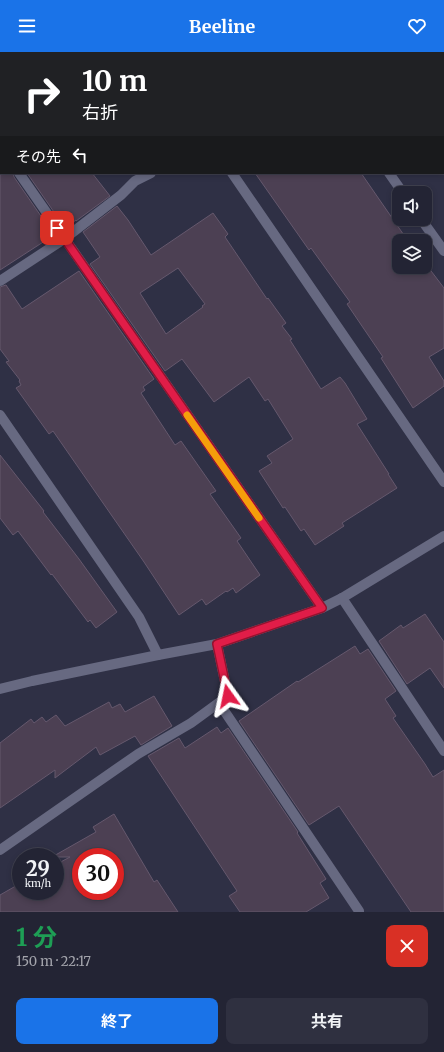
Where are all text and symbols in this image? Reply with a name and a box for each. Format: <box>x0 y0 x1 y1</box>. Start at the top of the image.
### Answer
icon: menu <box>16 15 38 37</box>
text: Beeline <box>189 15 255 38</box>
icon: heart <box>406 15 428 37</box>
text: 10 m <box>82 63 147 99</box>
icon: right <box>16 68 68 120</box>
text: 右折 <box>82 101 118 124</box>
icon: left <box>69 144 91 166</box>
text: その先 <box>16 147 61 166</box>
map controls <box>392 186 432 274</box>
button: sound <box>392 186 432 226</box>
pin <box>40 211 74 245</box>
icon: arrive <box>46 217 68 239</box>
button: layers <box>392 234 432 274</box>
position arrow <box>207 675 249 717</box>
speed limit sign: 30 <box>72 848 124 900</box>
text: 29 <box>26 856 50 881</box>
text: km/h <box>25 877 51 890</box>
text: 1 分 <box>16 922 57 953</box>
button: close <box>386 925 428 967</box>
text: 150 m · 22:17 <box>16 953 91 970</box>
button: 終了 <box>16 998 218 1044</box>
button: 共有 <box>226 998 428 1044</box>

